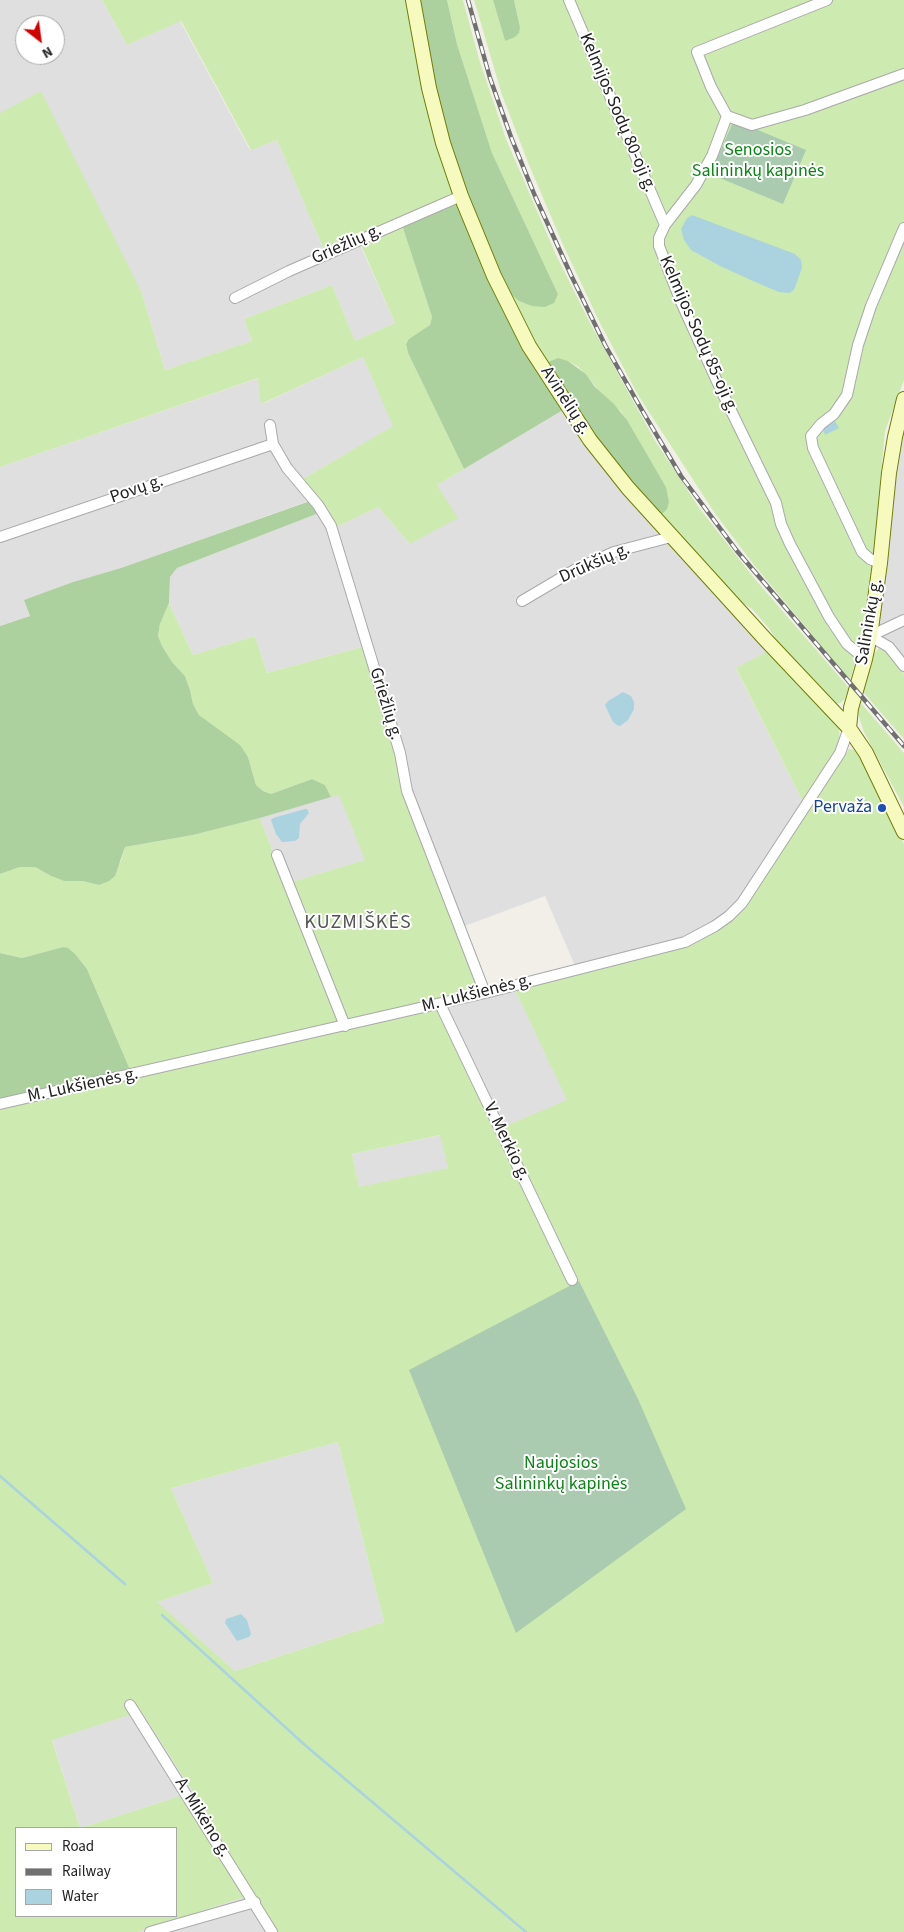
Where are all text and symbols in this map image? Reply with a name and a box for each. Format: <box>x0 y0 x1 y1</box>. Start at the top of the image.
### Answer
north arrow <box>15 15 65 65</box>
street label: Kelmijos Sodų 80-oji g. <box>574 30 660 196</box>
text: N <box>38 41 56 63</box>
park label: Senosios Salininkų kapinės <box>692 140 824 182</box>
street label: Griežlių g. <box>309 220 385 270</box>
street label: Kelmijos Sodų 85-oji g. <box>653 253 743 417</box>
street label: Avinėlių g. <box>535 363 595 439</box>
street label: Povų g. <box>108 471 166 509</box>
street label: Drūkšių g. <box>556 539 634 589</box>
street label: Salininkų g. <box>852 577 888 667</box>
street label: Griežlių g. <box>364 665 406 743</box>
place label: Pervaža <box>813 797 872 819</box>
marker: Pervaža <box>876 802 888 814</box>
district label: KUZMIŠKĖS <box>303 912 413 936</box>
street label: M. Lukšienės g. <box>420 970 534 1018</box>
street label: M. Lukšienės g. <box>26 1064 140 1108</box>
street label: V. Merkio g. <box>478 1099 534 1185</box>
park label: Naujosios Salininkų kapinės <box>495 1453 627 1496</box>
street label: A. Mikėno g. <box>169 1774 235 1862</box>
legend <box>15 1827 178 1917</box>
text: Road <box>62 1836 94 1857</box>
text: Railway <box>62 1861 111 1882</box>
text: Water <box>62 1886 98 1907</box>

